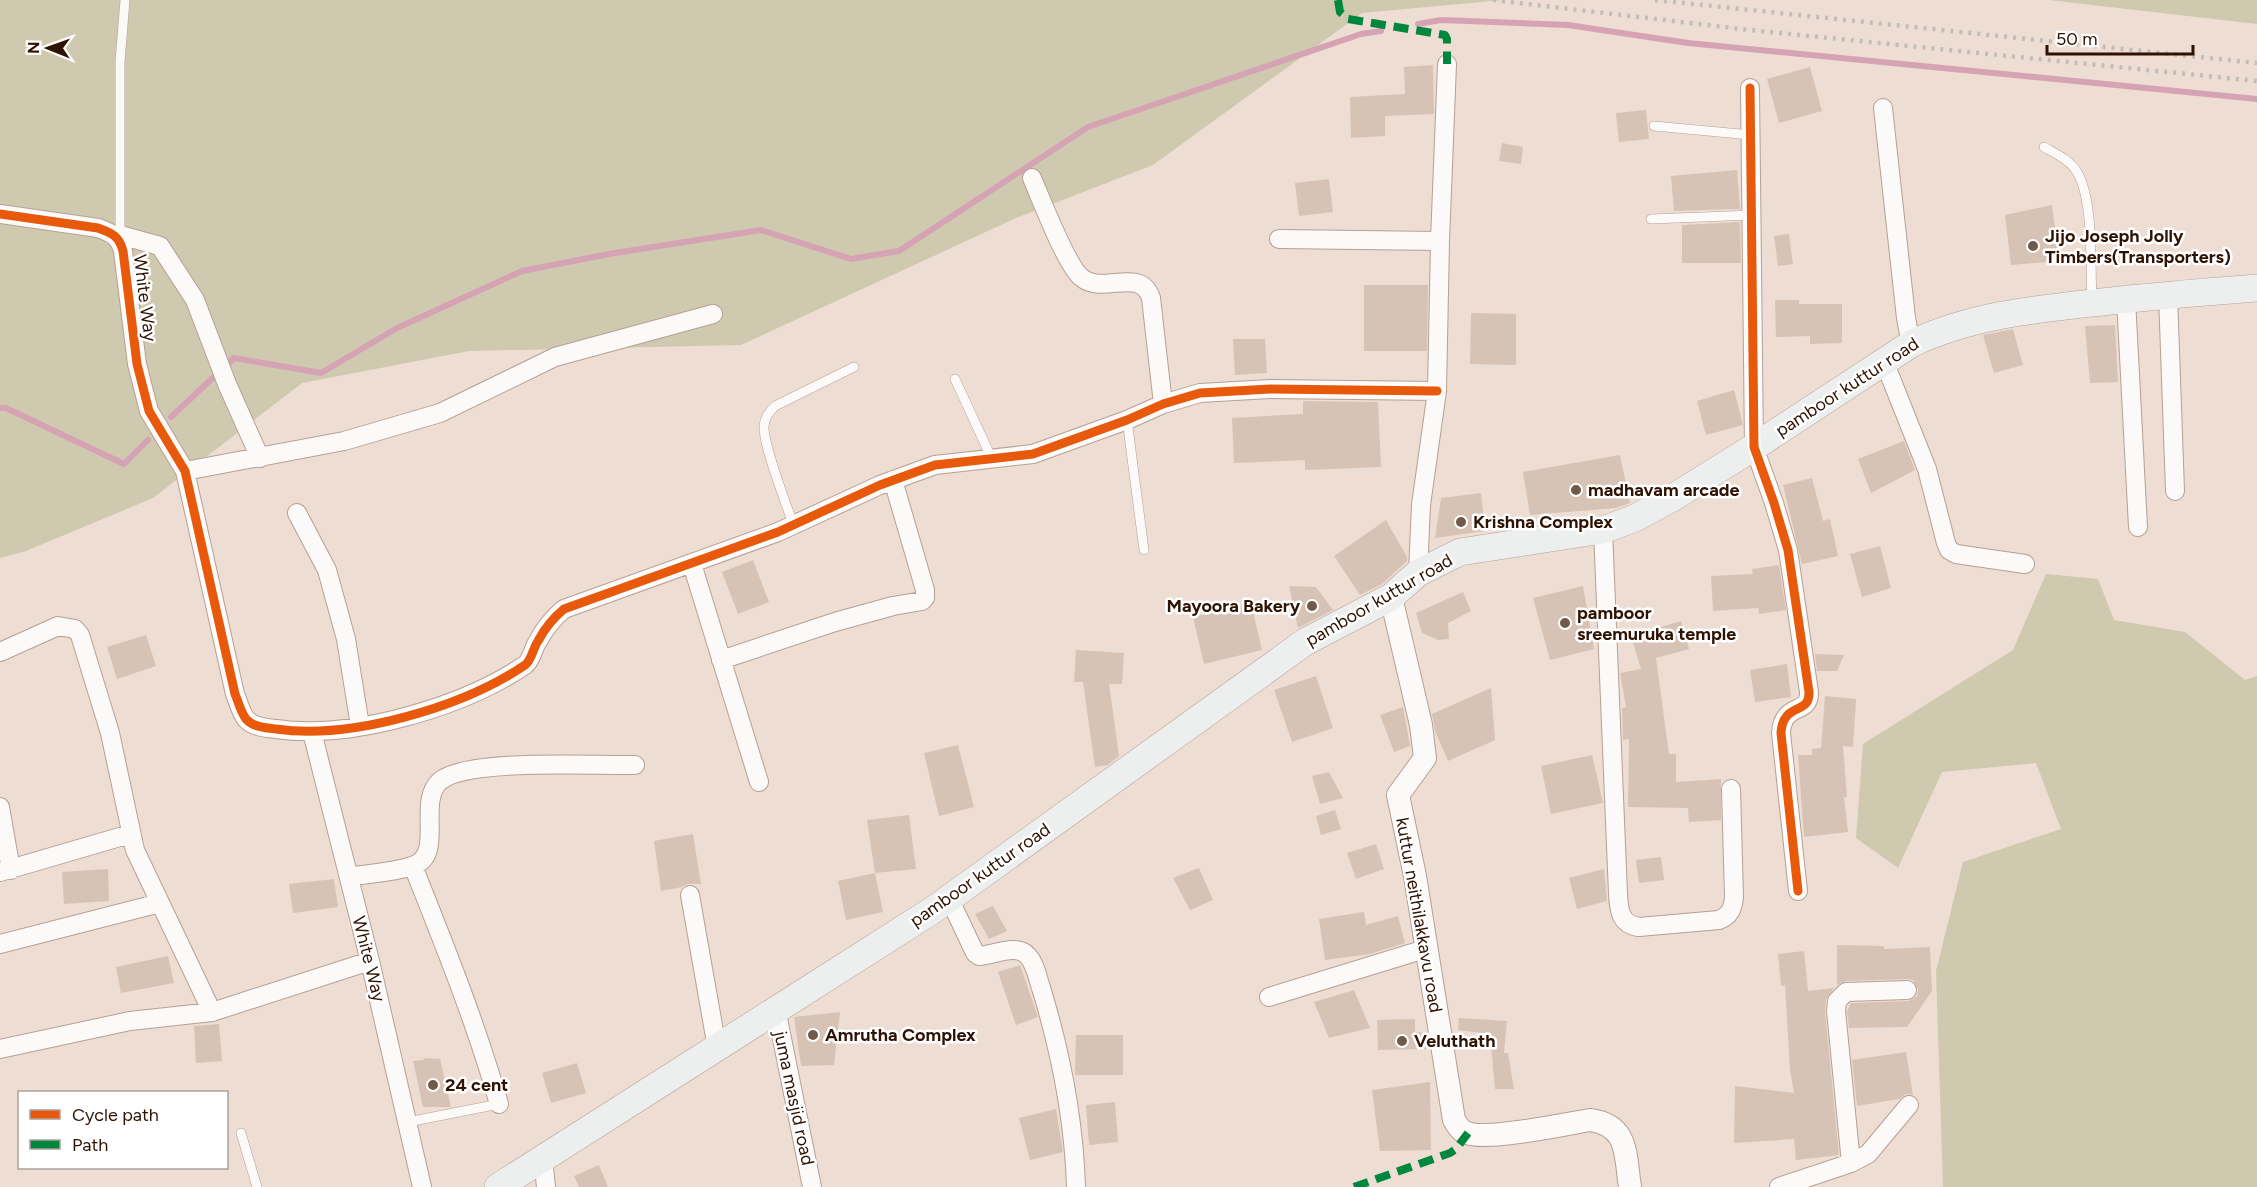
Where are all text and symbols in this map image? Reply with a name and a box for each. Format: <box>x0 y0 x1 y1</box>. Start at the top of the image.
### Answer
north arrow <box>18 18 78 78</box>
scale bar <box>2047 18 2192 56</box>
text: 50 m <box>2056 28 2098 50</box>
text: N <box>24 41 43 54</box>
place label: Jijo Joseph Jolly Timbers(Transporters) <box>2045 225 2231 268</box>
marker: Jijo Joseph Jolly Timbers(Transporters) <box>2026 239 2040 253</box>
street label: White Way <box>129 253 161 343</box>
street label: pamboor kuttur road <box>1771 332 1923 442</box>
place label: madhavam arcade <box>1588 479 1739 501</box>
marker: madhavam arcade <box>1569 483 1583 497</box>
place label: Krishna Complex <box>1473 511 1613 533</box>
marker: Krishna Complex <box>1454 515 1468 529</box>
street label: pamboor kuttur road <box>1301 549 1457 651</box>
place label: Mayoora Bakery <box>1167 595 1301 617</box>
marker: Mayoora Bakery <box>1305 599 1319 613</box>
place label: pamboor sreemuruka temple <box>1577 602 1736 645</box>
marker: pamboor sreemuruka temple <box>1558 616 1572 630</box>
street label: kuttur neithilakkavu road <box>1391 816 1447 1014</box>
street label: pamboor kuttur road <box>906 818 1054 932</box>
street label: White Way <box>348 914 390 1005</box>
place label: Amrutha Complex <box>825 1024 976 1046</box>
street label: juma masjid road <box>769 1028 819 1167</box>
marker: Amrutha Complex <box>806 1028 820 1042</box>
place label: Veluthath <box>1414 1030 1496 1052</box>
marker: Veluthath <box>1395 1034 1409 1048</box>
place label: 24 cent <box>445 1074 508 1096</box>
marker: 24 cent <box>426 1078 440 1092</box>
legend <box>18 1091 228 1169</box>
text: Cycle path <box>72 1104 159 1126</box>
text: Path <box>72 1134 108 1156</box>

